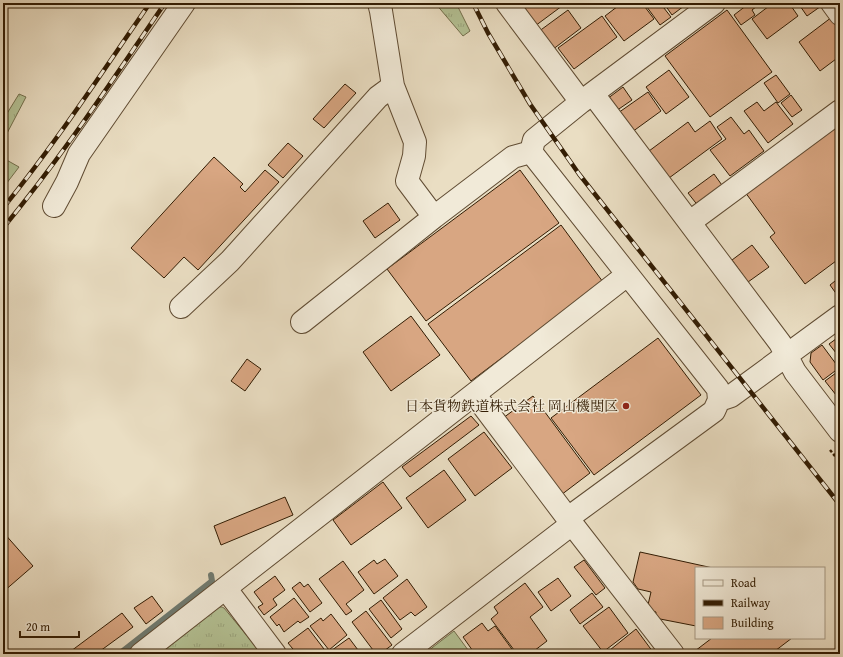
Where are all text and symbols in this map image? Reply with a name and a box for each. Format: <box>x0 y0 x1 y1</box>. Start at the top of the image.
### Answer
place label: 日本貨物鉄道株式会社 岡山機関区 <box>405 396 618 416</box>
marker: 日本貨物鉄道株式会社 岡山機関区 <box>621 401 631 411</box>
legend <box>695 567 825 639</box>
text: Road <box>731 574 757 591</box>
text: Railway <box>731 594 770 611</box>
scale bar <box>20 613 79 639</box>
text: Building <box>731 614 774 631</box>
text: 20 m <box>26 618 50 635</box>

